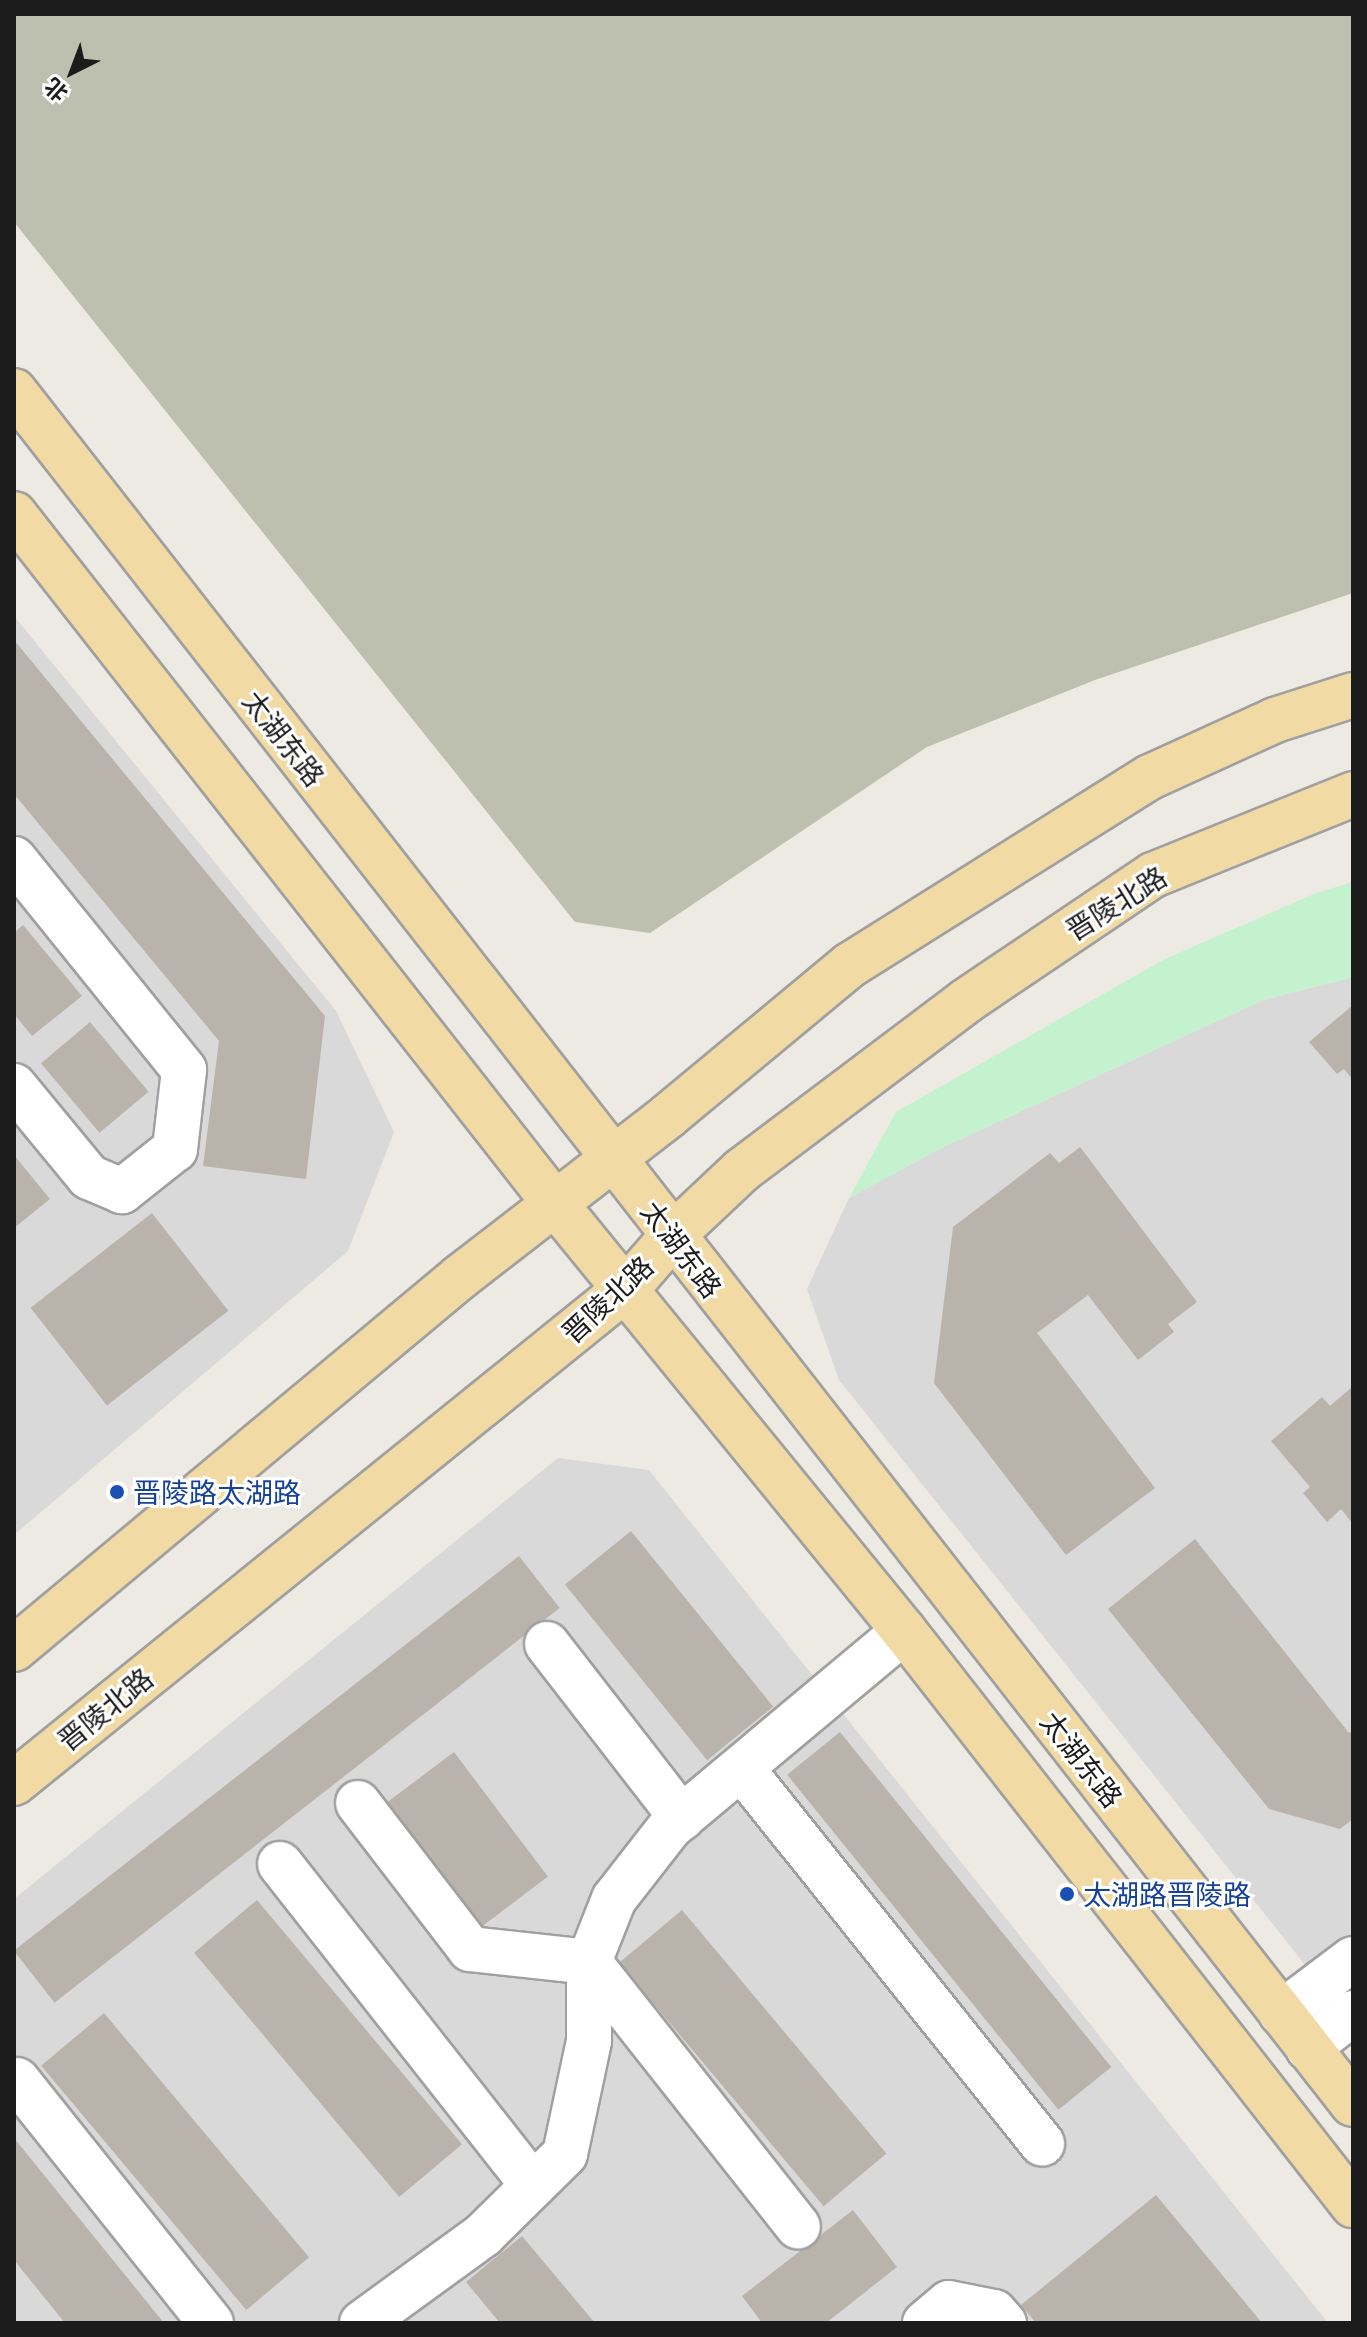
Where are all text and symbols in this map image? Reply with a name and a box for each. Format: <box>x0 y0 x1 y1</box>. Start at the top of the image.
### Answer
north arrow <box>32 32 112 112</box>
text: 北 <box>38 73 73 108</box>
street label: 太湖东路 <box>236 684 332 792</box>
street label: 晋陵北路 <box>1060 859 1172 947</box>
street label: 太湖东路 <box>635 1194 729 1304</box>
street label: 晋陵北路 <box>555 1249 659 1349</box>
place label: 晋陵路太湖路 <box>133 1475 301 1509</box>
marker: 晋陵路太湖路 <box>108 1483 126 1501</box>
street label: 晋陵北路 <box>51 1661 159 1757</box>
street label: 太湖东路 <box>1034 1705 1130 1813</box>
place label: 太湖路晋陵路 <box>1083 1877 1251 1911</box>
marker: 太湖路晋陵路 <box>1058 1885 1076 1903</box>

